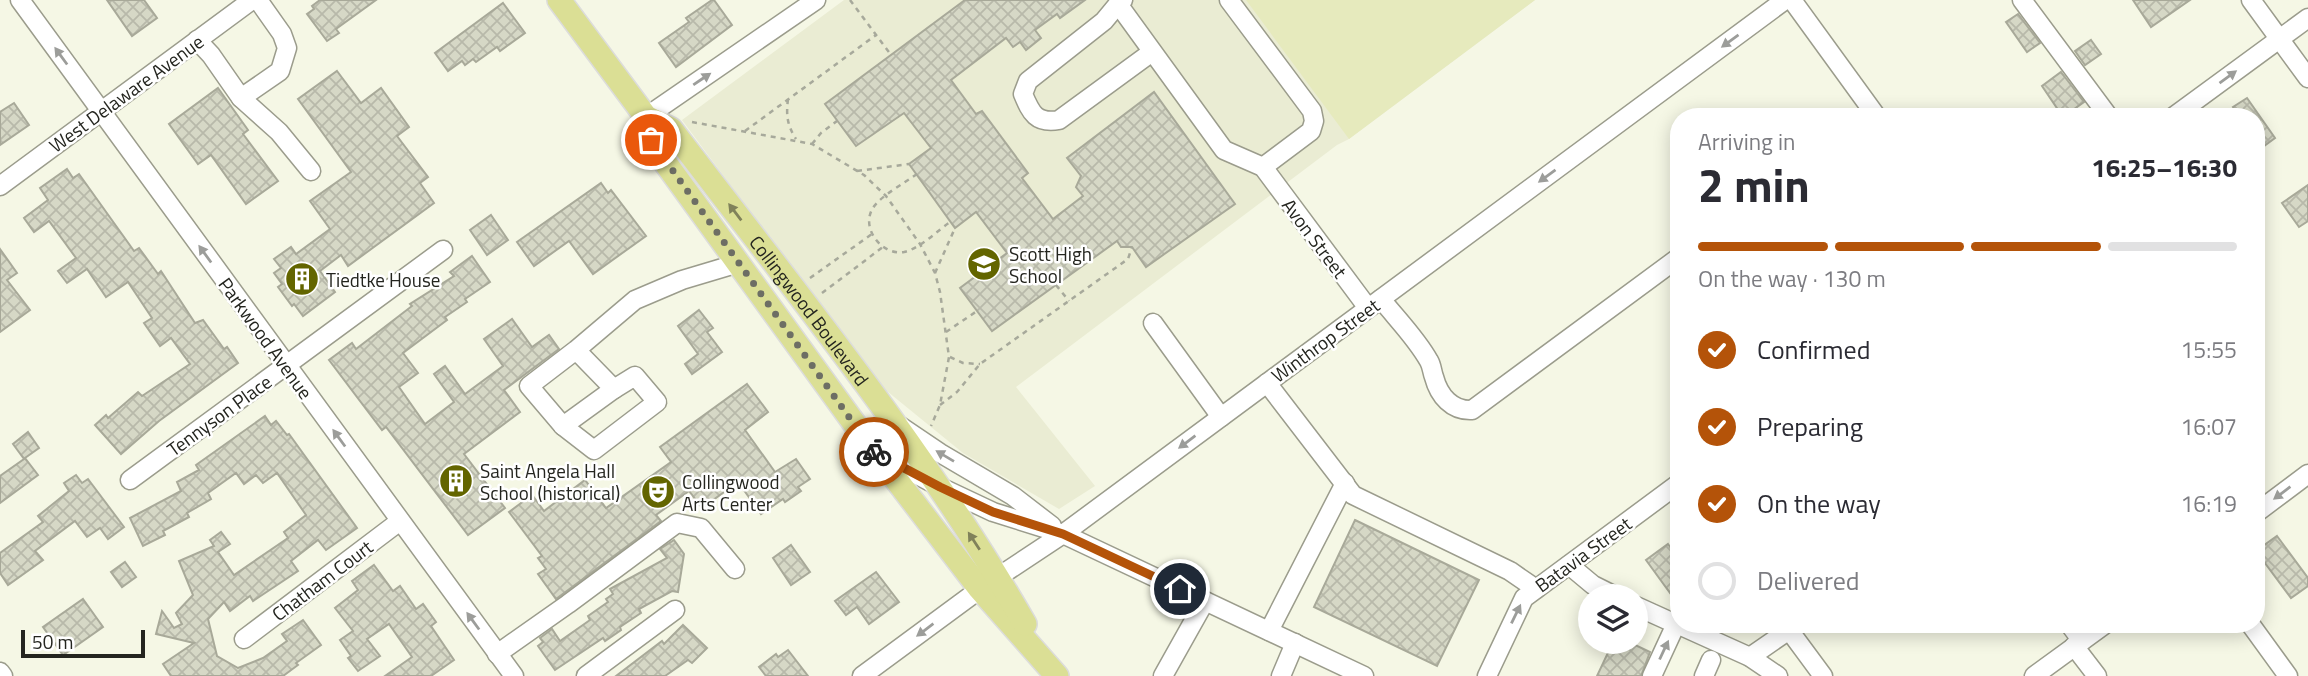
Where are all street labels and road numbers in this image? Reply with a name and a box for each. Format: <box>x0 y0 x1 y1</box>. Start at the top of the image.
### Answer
street label: West Delaware Avenue <box>43 27 209 159</box>
street label: Avon Street <box>1275 192 1355 284</box>
street label: Collingwood Boulevard <box>743 229 877 391</box>
street label: Parkwood Avenue <box>212 271 320 405</box>
street label: Winthrop Street <box>1265 291 1385 389</box>
street label: Tennyson Place <box>161 367 277 463</box>
street label: Batavia Street <box>1529 509 1638 599</box>
street label: Chatham Court <box>265 532 379 628</box>

